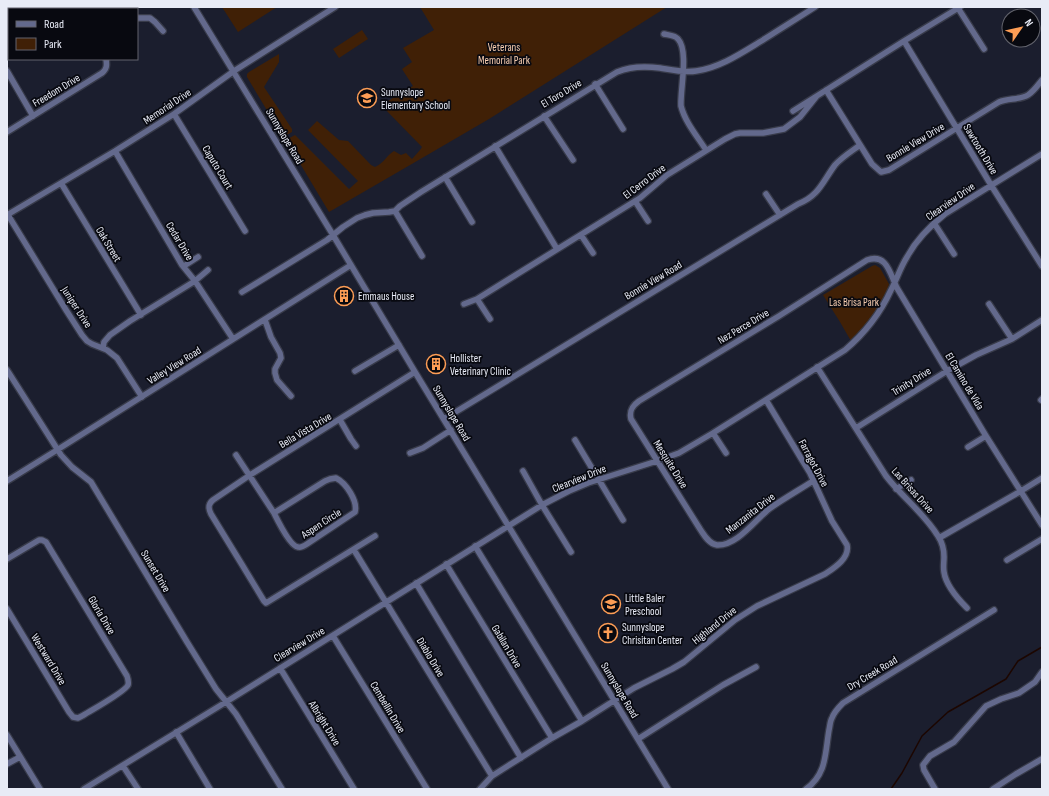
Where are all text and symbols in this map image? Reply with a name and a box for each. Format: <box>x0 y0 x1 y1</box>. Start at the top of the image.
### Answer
legend <box>8 8 138 60</box>
north arrow <box>1001 8 1041 48</box>
text: Road <box>44 17 64 32</box>
text: N <box>1022 17 1036 29</box>
text: Park <box>44 37 62 52</box>
park label: Veterans Memorial Park <box>478 41 531 67</box>
street label: Freedom Drive <box>30 71 82 110</box>
street label: El Toro Drive <box>539 76 584 111</box>
street label: Memorial Drive <box>141 86 194 127</box>
place label: Sunnyslope Elementary School <box>381 86 450 112</box>
school or university icon: Sunnyslope Elementary School <box>356 87 378 109</box>
street label: Sunnyslope Road <box>263 106 306 167</box>
street label: Bonnie View Drive <box>884 120 947 165</box>
street label: Sawtooth Drive <box>960 122 1001 177</box>
street label: Caputo Court <box>199 143 236 192</box>
street label: El Cerro Drive <box>621 161 668 202</box>
street label: Clearview Drive <box>923 180 977 223</box>
street label: Cedar Drive <box>163 220 196 263</box>
street label: Oak Street <box>93 224 124 265</box>
street label: Bonnie View Road <box>622 258 685 303</box>
street label: Juniper Drive <box>58 283 95 330</box>
building icon: Emmaus House <box>333 285 355 307</box>
place label: Emmaus House <box>358 290 414 303</box>
park label: Las Brisa Park <box>829 296 880 309</box>
street label: Nez Perce Drive <box>715 306 771 347</box>
street label: Valley View Road <box>145 344 204 387</box>
street label: El Camino de Vida <box>942 350 987 412</box>
place label: Hollister Veterinary Clinic <box>450 352 511 378</box>
building icon: Hollister Veterinary Clinic <box>425 353 447 375</box>
street label: Trinity Drive <box>889 364 933 399</box>
street label: Sunnyslope Road <box>430 383 473 444</box>
street label: Bella Vista Drive <box>277 410 334 451</box>
street label: Farragot Drive <box>796 437 831 489</box>
street label: Mesquite Drive <box>651 438 691 491</box>
street label: Clearview Drive <box>550 462 608 495</box>
street label: Las Brisas Drive <box>889 465 937 516</box>
street label: Manzanita Drive <box>723 490 778 537</box>
street label: Aspen Circle <box>298 506 344 542</box>
street label: Sunset Drive <box>138 548 173 595</box>
place label: Little Baler Preschool <box>625 592 665 618</box>
school or university icon: Little Baler Preschool <box>600 593 622 615</box>
street label: Gloria Drive <box>85 594 118 637</box>
street label: Highland Drive <box>690 604 739 647</box>
place label: Sunnyslope Chrisitan Center <box>622 621 683 647</box>
street label: Gabilan Drive <box>489 622 525 670</box>
church icon: Sunnyslope Chrisitan Center <box>597 622 619 644</box>
street label: Clearview Drive <box>271 624 327 665</box>
street label: Westward Drive <box>28 631 69 687</box>
street label: Diablo Drive <box>414 635 447 679</box>
street label: Dry Creek Road <box>845 653 900 693</box>
street label: Sunnyslope Road <box>598 660 641 721</box>
street label: Cembellin Drive <box>367 679 408 735</box>
street label: Albright Drive <box>305 698 343 748</box>

